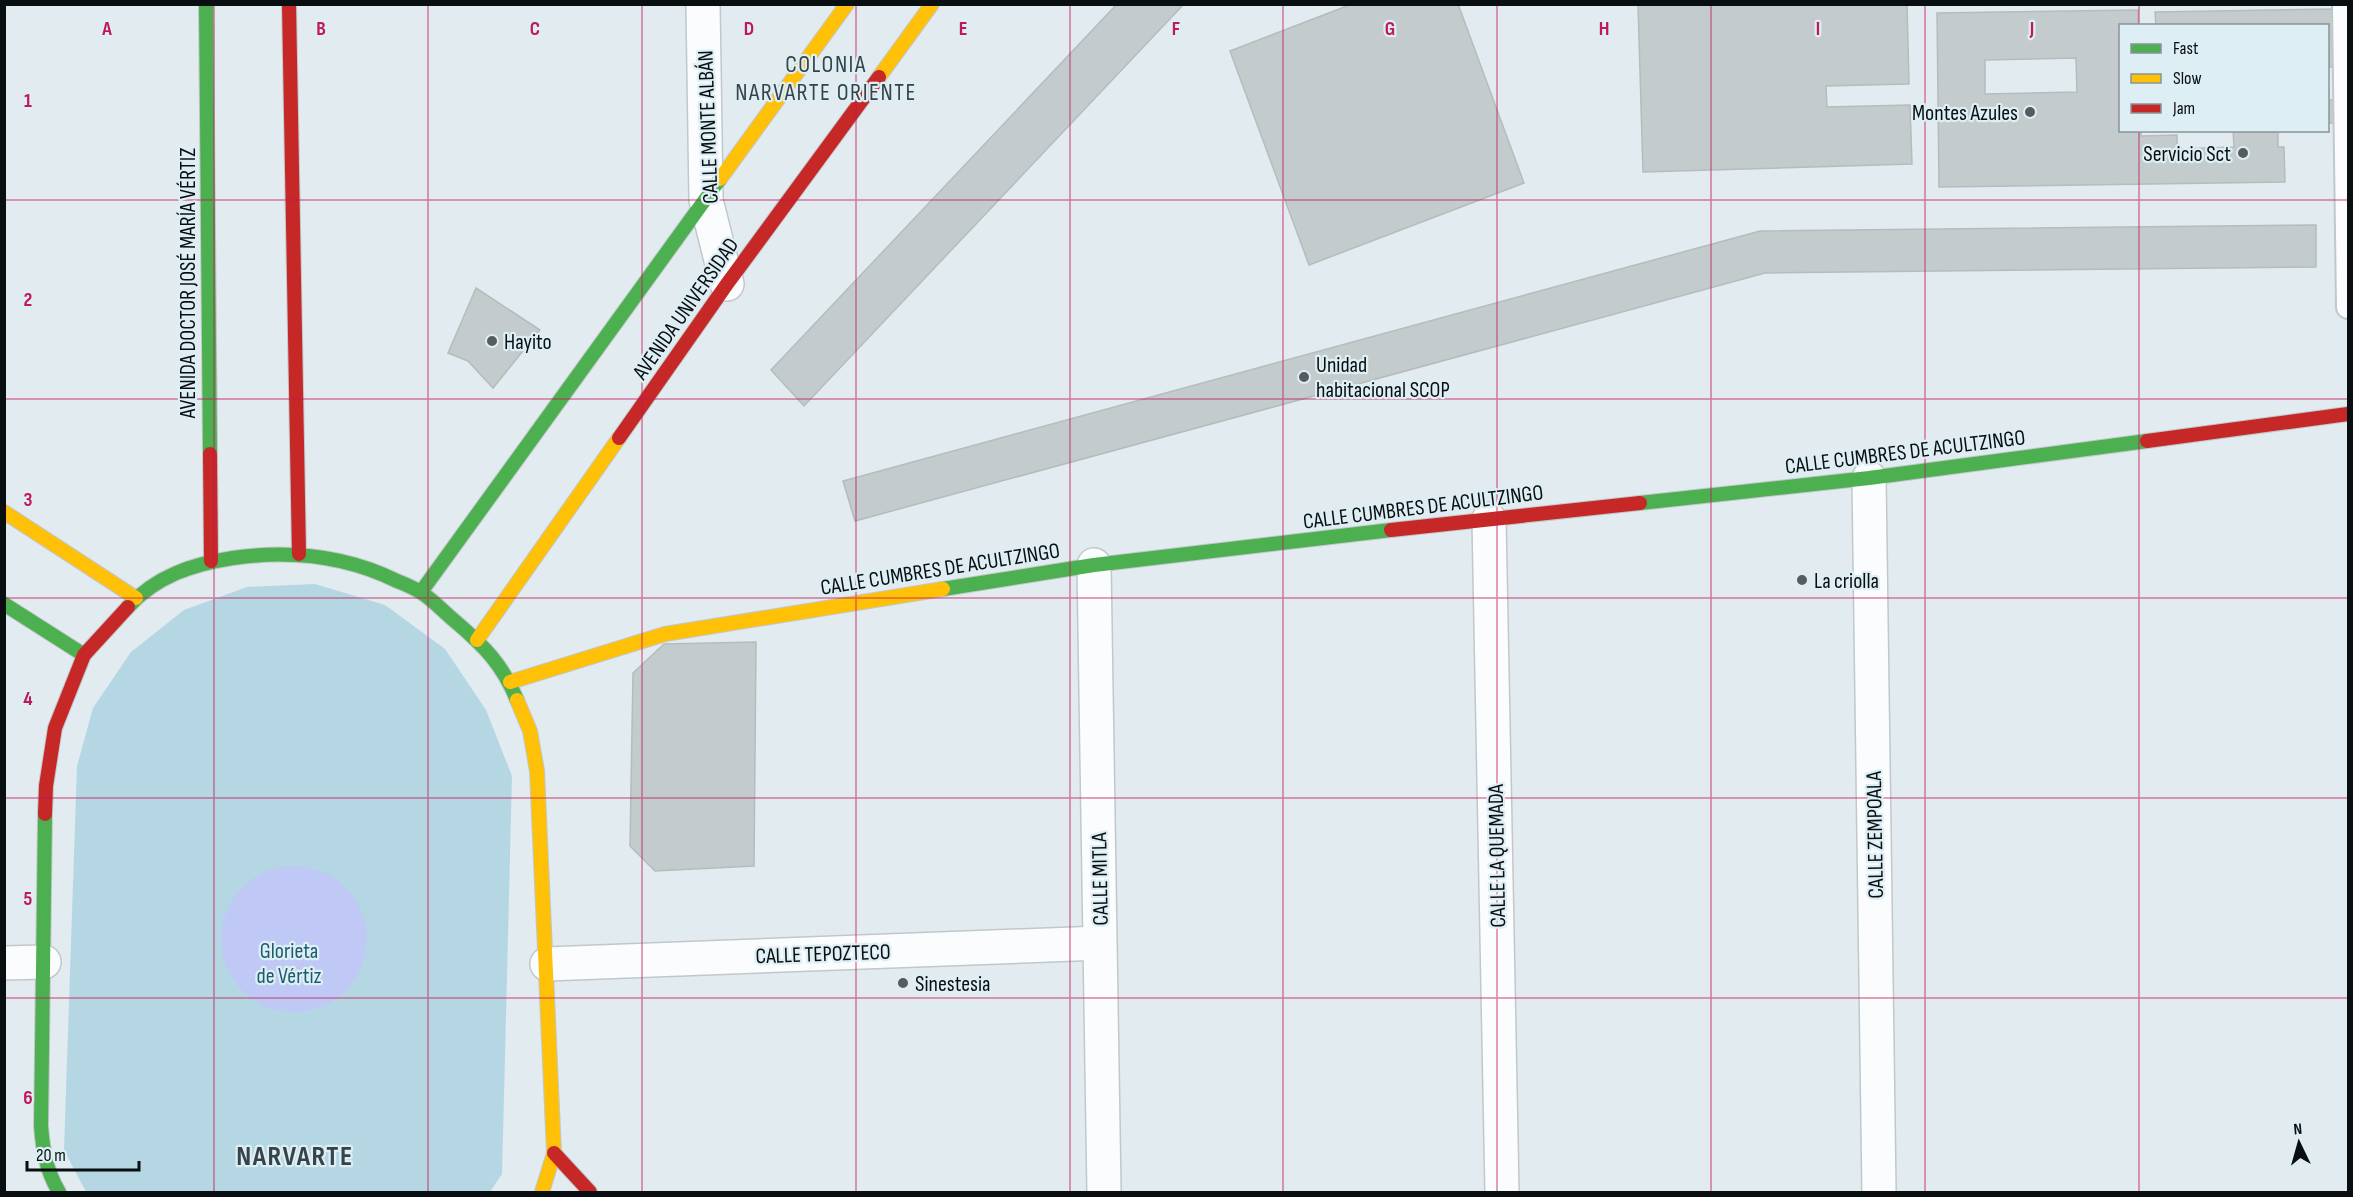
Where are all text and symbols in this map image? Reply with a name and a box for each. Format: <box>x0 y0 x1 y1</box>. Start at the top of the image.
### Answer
text: A <box>101 17 112 41</box>
text: B <box>316 17 326 41</box>
text: C <box>530 17 540 41</box>
text: D <box>744 17 754 41</box>
text: E <box>959 17 967 41</box>
text: F <box>1172 17 1180 41</box>
text: G <box>1385 17 1395 41</box>
text: H <box>1599 17 1609 41</box>
text: I <box>1816 17 1820 41</box>
text: J <box>2029 17 2034 41</box>
legend <box>2119 24 2329 132</box>
text: Fast <box>2173 38 2199 59</box>
street label: CALLE MONTE ALBÁN <box>692 50 725 204</box>
district label: COLONIA NARVARTE ORIENTE <box>735 50 917 107</box>
text: Slow <box>2173 68 2202 89</box>
text: 1 <box>24 89 32 113</box>
text: Jam <box>2172 98 2195 119</box>
place label: Montes Azules <box>1912 100 2018 127</box>
marker: Montes Azules <box>2023 105 2037 119</box>
place label: Servicio Sct <box>2143 141 2231 168</box>
marker: Servicio Sct <box>2236 146 2250 160</box>
street label: AVENIDA DOCTOR JOSÉ MARÍA VÉRTIZ <box>175 148 202 419</box>
street label: AVENIDA UNIVERSIDAD <box>627 233 745 386</box>
text: 2 <box>24 288 32 312</box>
place label: Hayito <box>504 329 552 356</box>
marker: Hayito <box>485 334 499 348</box>
place label: Unidad habitacional SCOP <box>1316 352 1450 404</box>
marker: Unidad habitacional SCOP <box>1297 370 1311 384</box>
street label: CALLE CUMBRES DE ACULTZINGO <box>1783 424 2027 481</box>
street label: CALLE CUMBRES DE ACULTZINGO <box>1301 479 1545 536</box>
text: 3 <box>24 488 33 512</box>
street label: CALLE CUMBRES DE ACULTZINGO <box>819 537 1062 602</box>
place label: La criolla <box>1814 568 1879 595</box>
marker: La criolla <box>1795 573 1809 587</box>
text: 4 <box>23 687 33 711</box>
street label: CALLE ZEMPOALA <box>1861 770 1890 899</box>
street label: CALLE LA QUEMADA <box>1483 783 1512 928</box>
street label: CALLE MITLA <box>1086 832 1115 926</box>
text: 5 <box>24 887 33 911</box>
park label: Glorieta de Vértiz <box>257 938 322 990</box>
street label: CALLE TEPOZTECO <box>755 939 891 970</box>
place label: Sinestesia <box>915 971 991 998</box>
marker: Sinestesia <box>896 976 910 990</box>
text: 6 <box>23 1086 33 1110</box>
north arrow <box>2269 1113 2329 1173</box>
text: N <box>2293 1120 2303 1139</box>
scale bar <box>27 1134 140 1172</box>
district label: NARVARTE <box>236 1140 354 1173</box>
text: 20 m <box>36 1145 66 1166</box>

